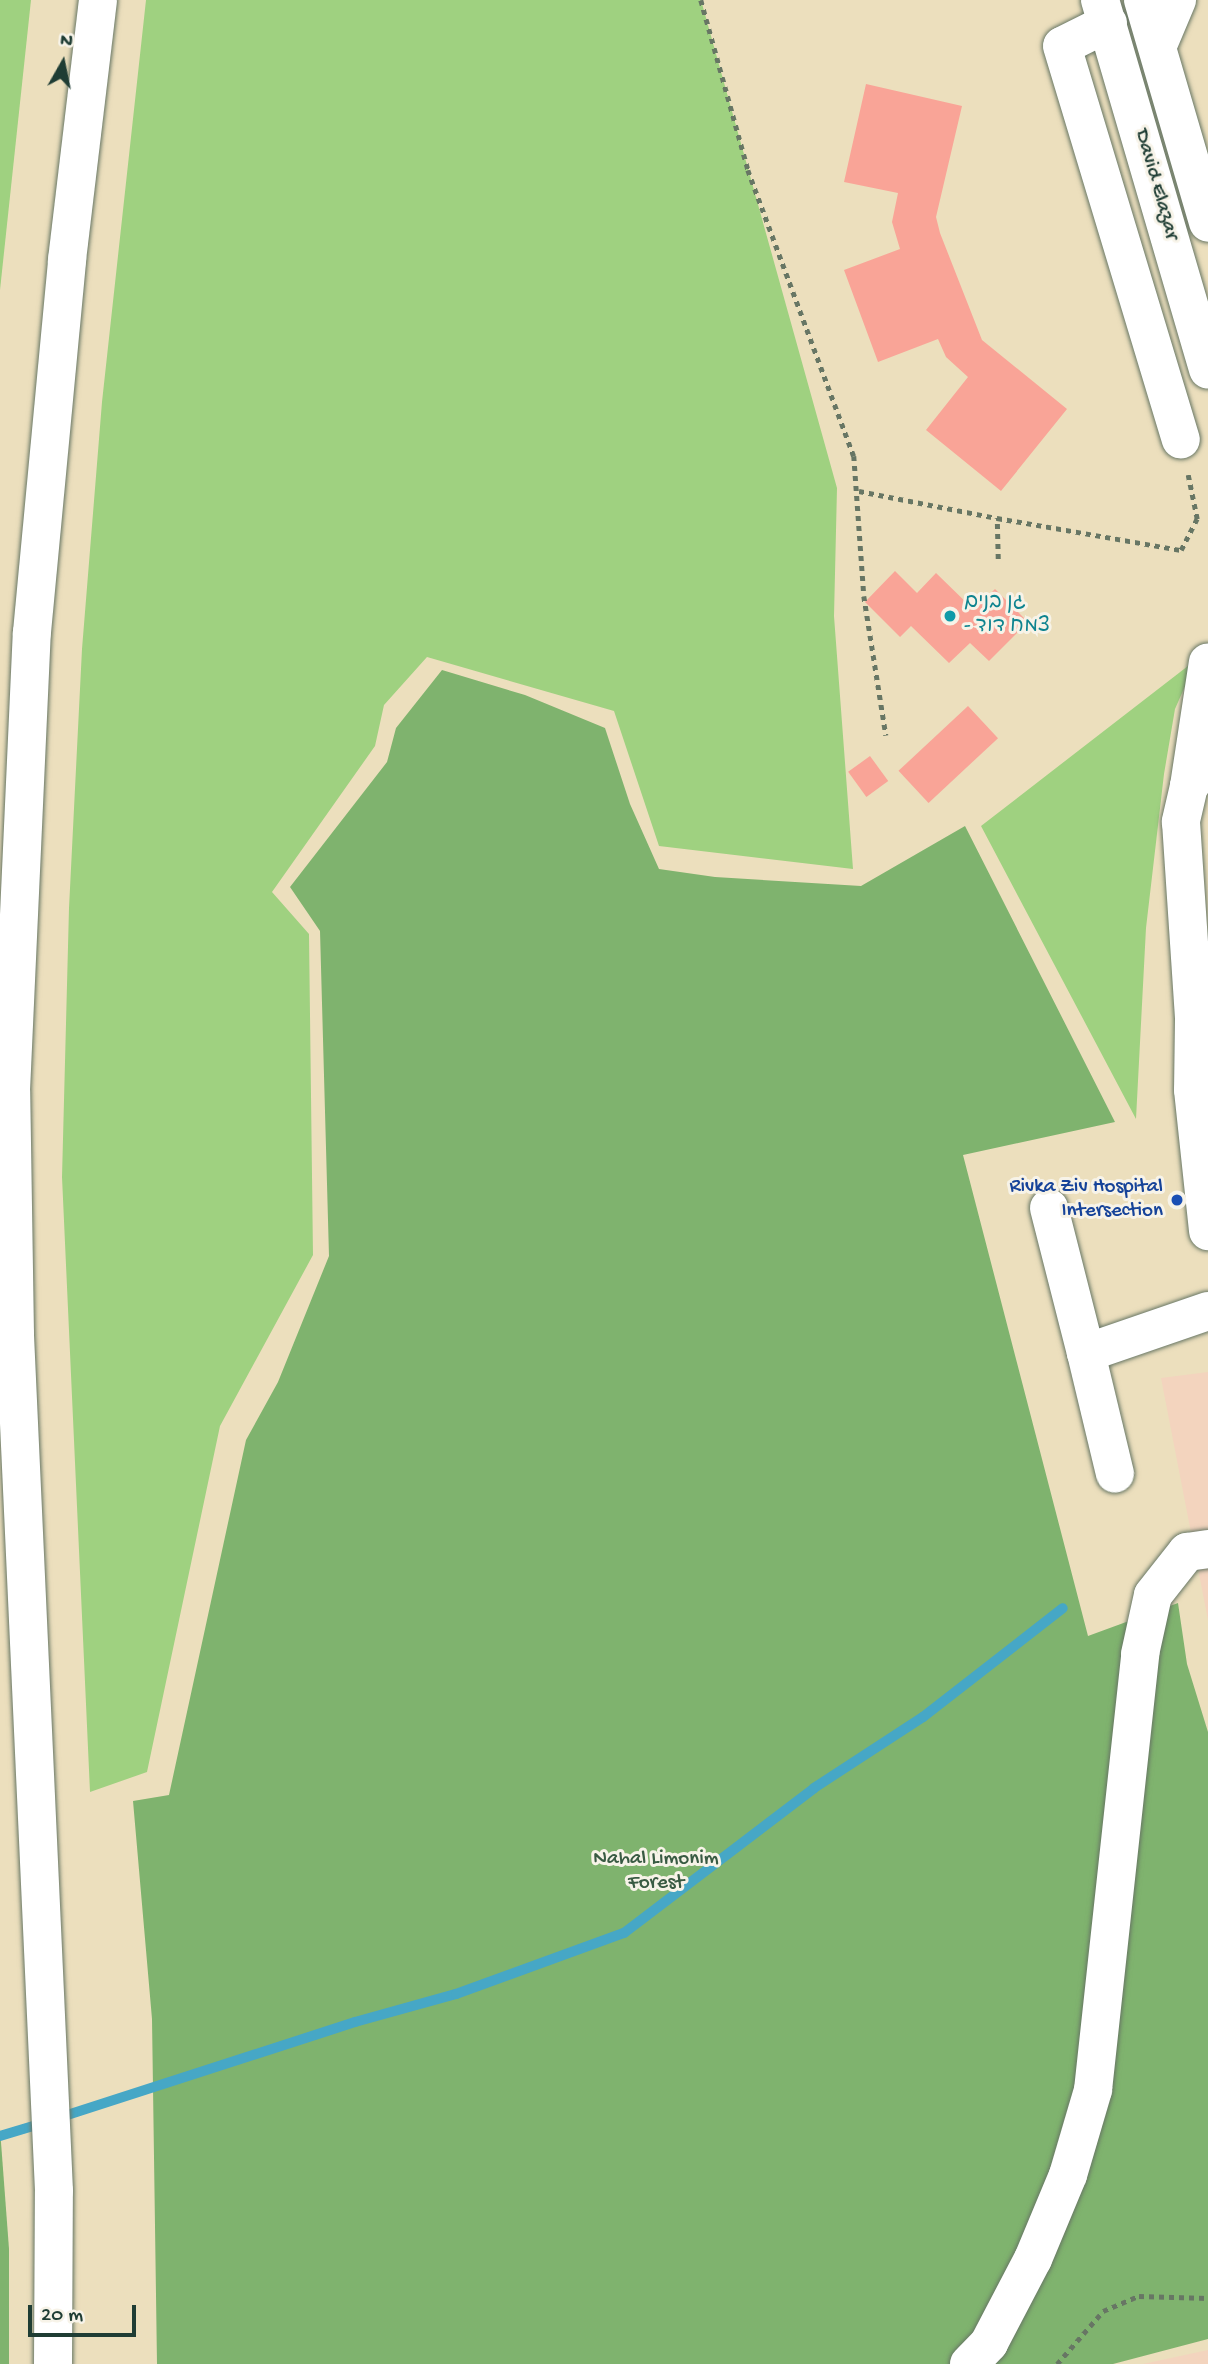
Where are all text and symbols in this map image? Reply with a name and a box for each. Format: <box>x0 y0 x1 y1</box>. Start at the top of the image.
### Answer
north arrow <box>28 28 98 98</box>
text: N <box>58 29 74 54</box>
street label: David Elazar <box>1127 127 1183 243</box>
place label: גן בנים - צמח דוד <box>964 591 1050 641</box>
marker: גן בנים - צמח דוד <box>942 608 958 624</box>
place label: Rivka Ziv Hospital Intersection <box>1009 1175 1163 1225</box>
marker: Rivka Ziv Hospital Intersection <box>1169 1192 1185 1208</box>
park label: Nahal Limonim Forest <box>593 1847 719 1897</box>
scale bar <box>32 2290 140 2334</box>
text: 20 m <box>41 2304 83 2329</box>

